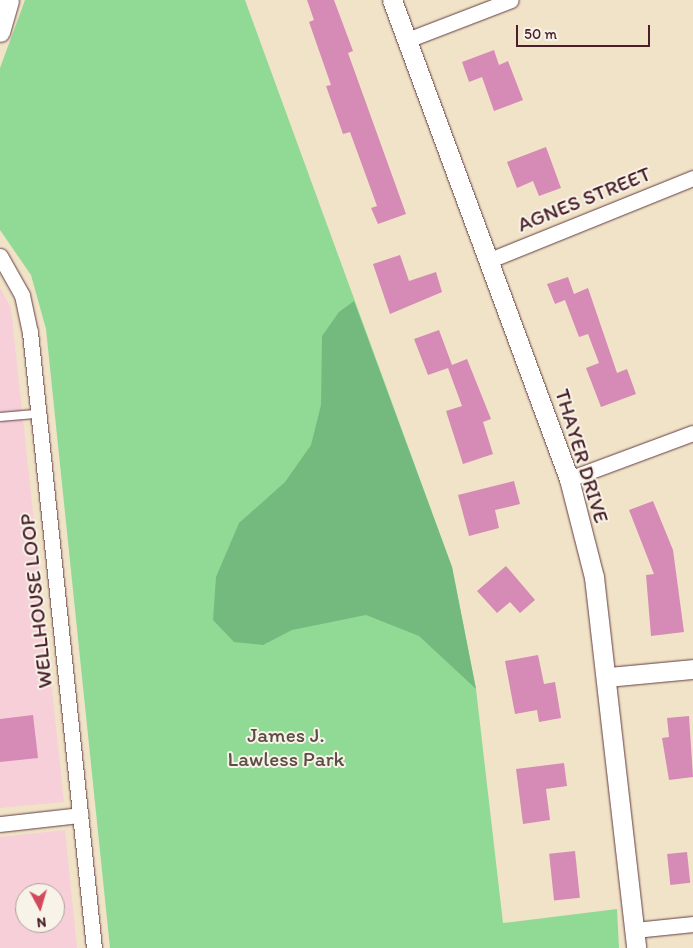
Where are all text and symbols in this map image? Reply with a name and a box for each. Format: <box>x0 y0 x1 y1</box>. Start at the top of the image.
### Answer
scale bar <box>518 15 652 47</box>
text: 50 m <box>524 25 557 43</box>
street label: AGNES STREET <box>514 161 654 237</box>
street label: THAYER DRIVE <box>550 385 614 527</box>
street label: WELLHOUSE LOOP <box>14 513 58 689</box>
park label: James J. Lawless Park <box>228 722 344 772</box>
north arrow <box>15 883 65 933</box>
text: N <box>36 913 47 931</box>

